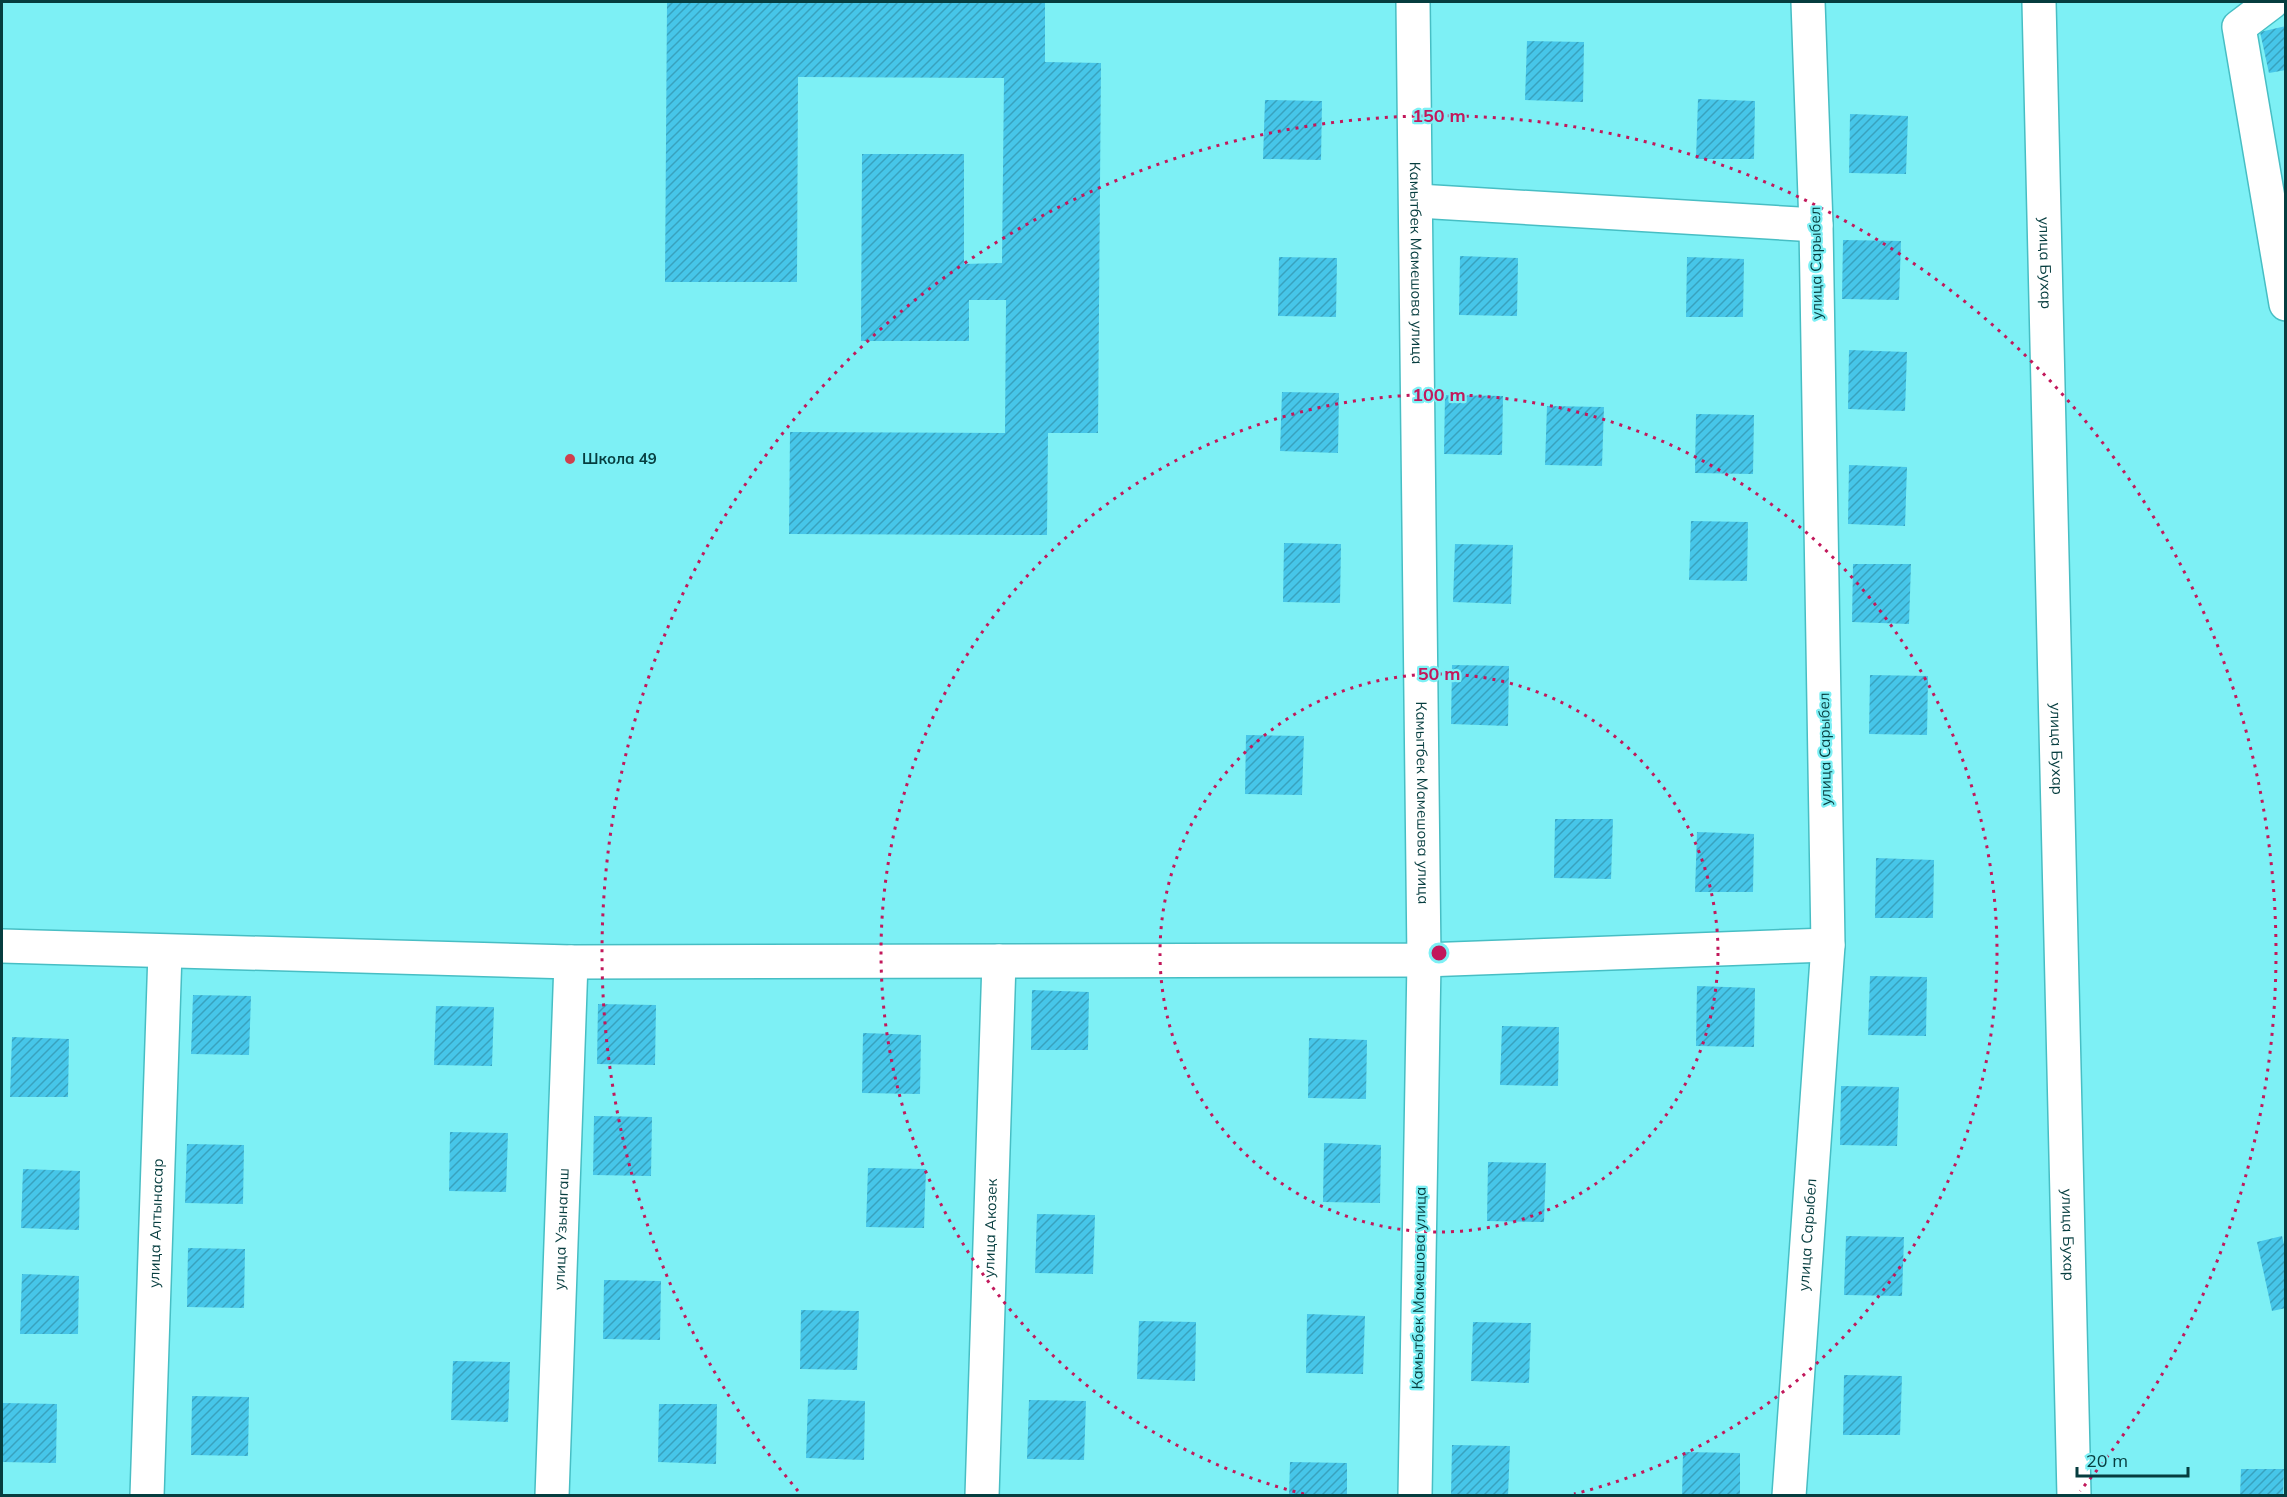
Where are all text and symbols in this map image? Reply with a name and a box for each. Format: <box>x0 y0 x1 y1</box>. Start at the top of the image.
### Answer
text: 150 m <box>1412 104 1466 127</box>
street label: Камытбек Мамешова улица <box>1406 161 1427 364</box>
street label: улица Сарыбел <box>1805 206 1826 320</box>
street label: улица Бухар <box>2035 217 2056 309</box>
text: 100 m <box>1412 383 1466 406</box>
place label: Школа 49 <box>582 449 657 468</box>
marker: Школа 49 <box>563 452 577 466</box>
text: 50 m <box>1418 662 1460 685</box>
street label: улица Сарыбел <box>1814 692 1835 806</box>
street label: Камытбек Мамешова улица <box>1412 701 1433 904</box>
street label: улица Бухар <box>2046 702 2068 795</box>
centre of rings <box>1429 943 1449 963</box>
street label: улица Алтынасар <box>144 1158 167 1288</box>
street label: улица Узынагаш <box>549 1168 573 1291</box>
street label: улица Акозек <box>979 1177 1001 1278</box>
street label: улица Сарыбел <box>1794 1178 1820 1292</box>
street label: Камытбек Мамешова улица <box>1407 1187 1430 1389</box>
street label: улица Бухар <box>2058 1188 2079 1281</box>
scale bar <box>2077 1440 2188 1478</box>
text: 20 m <box>2086 1449 2128 1472</box>

